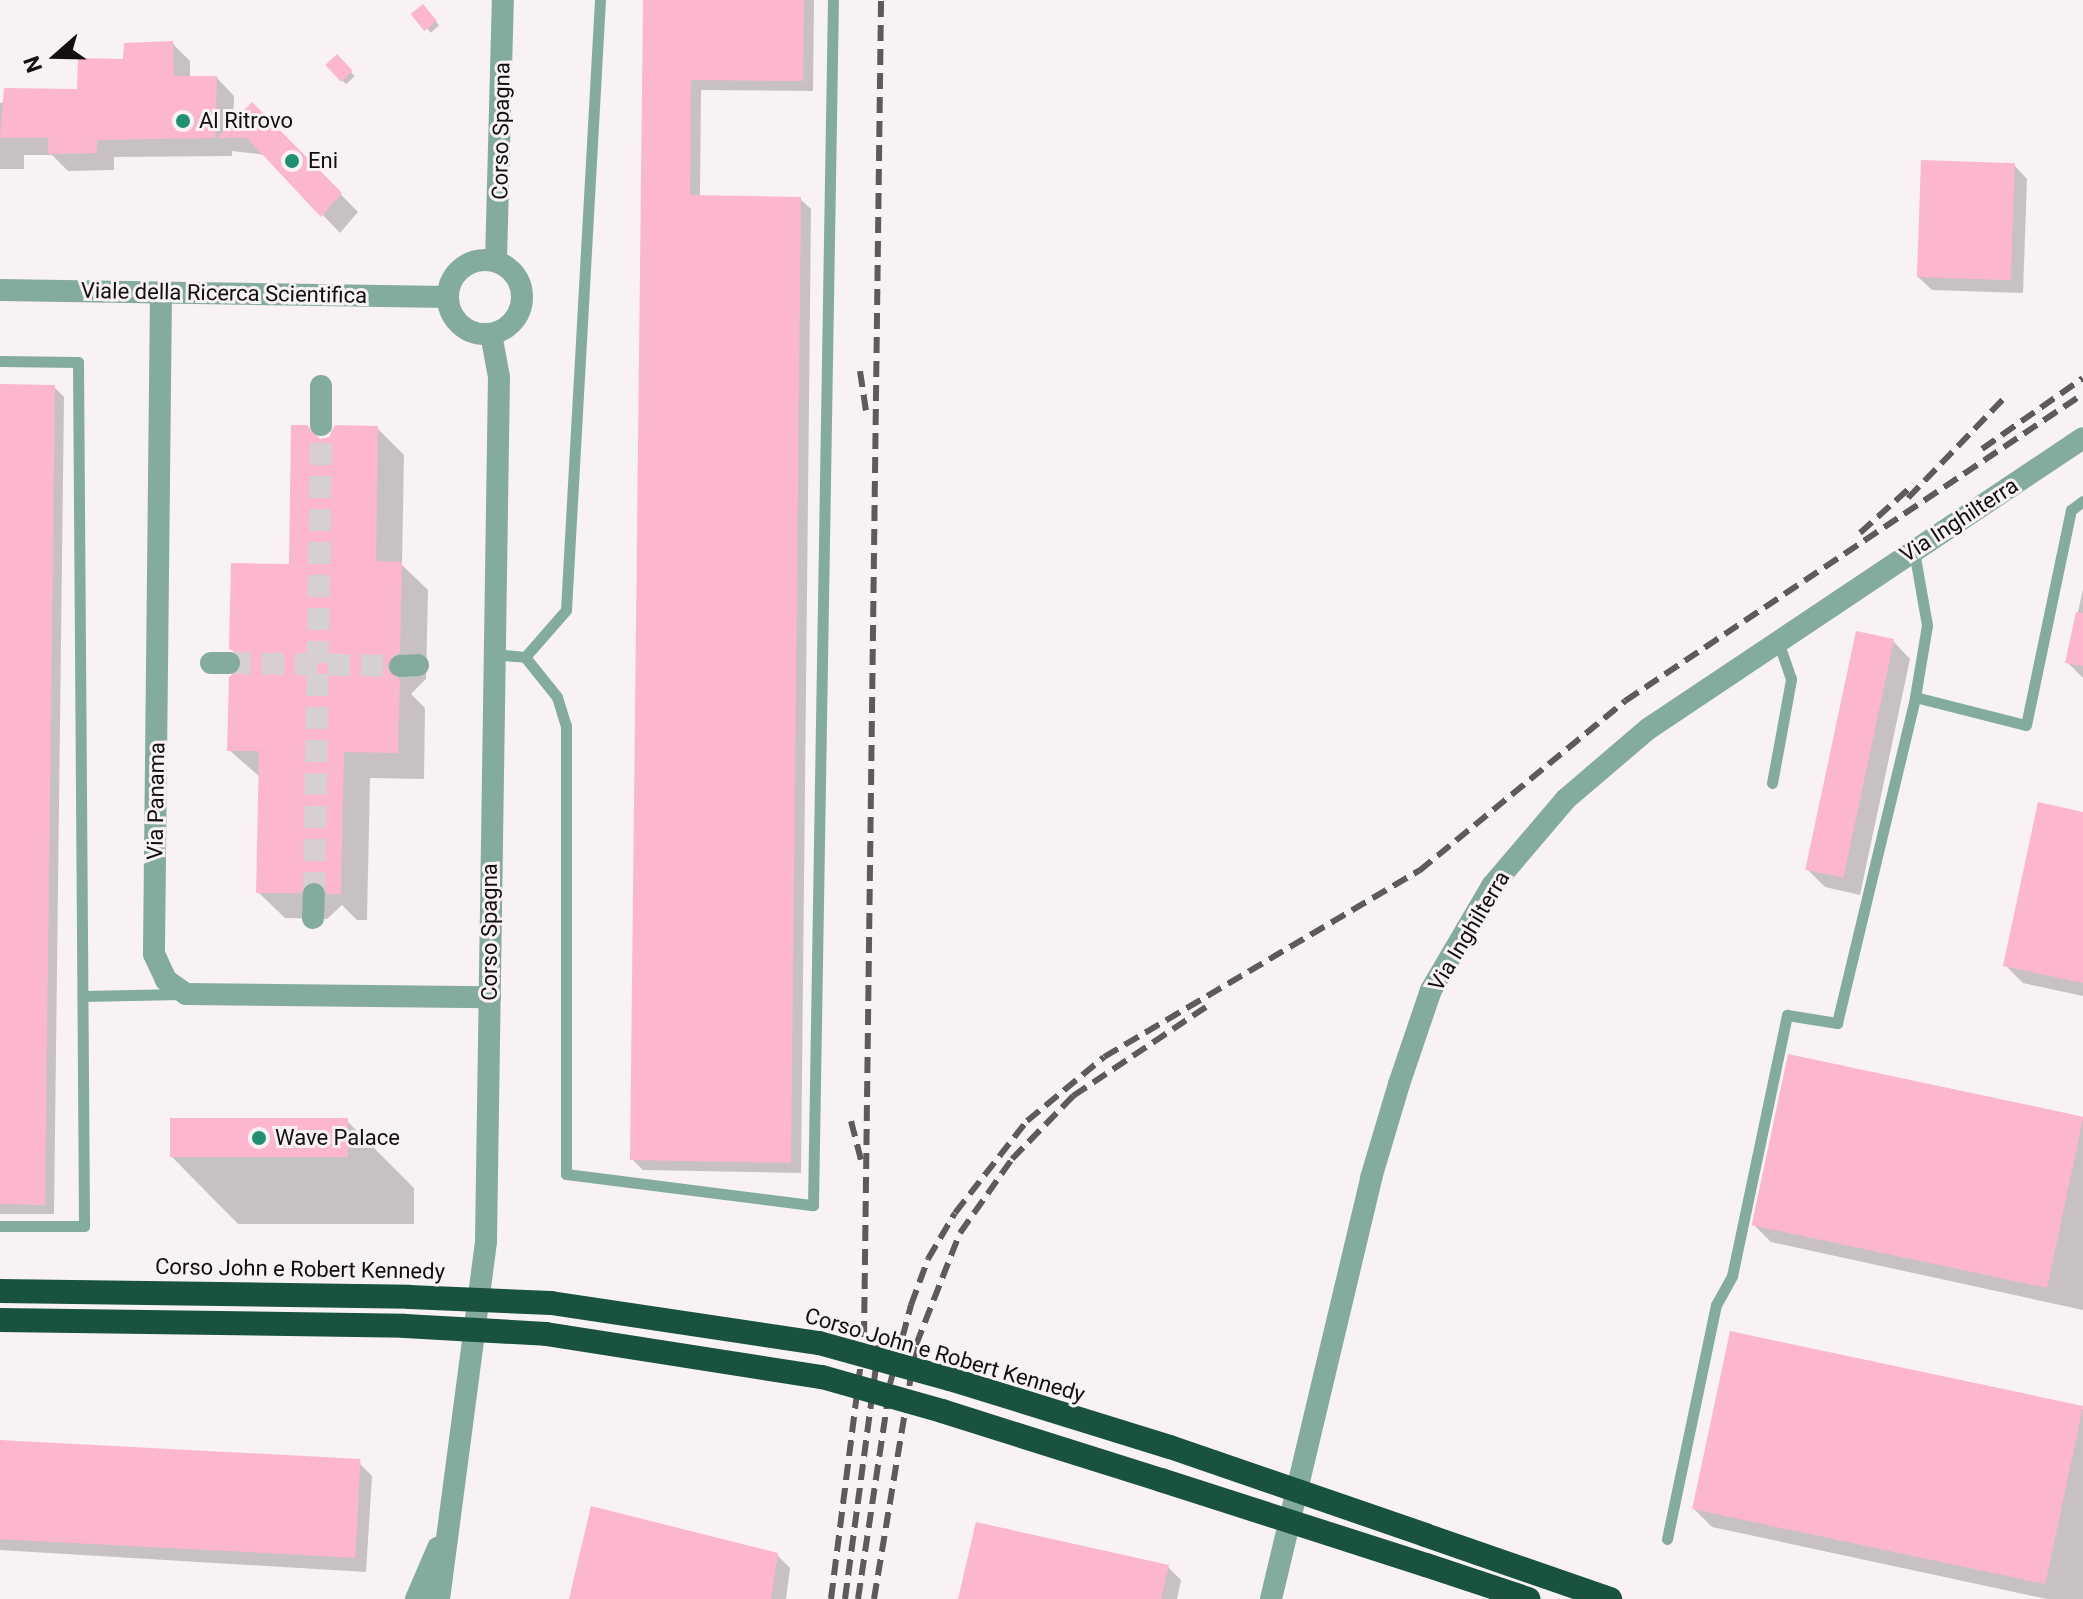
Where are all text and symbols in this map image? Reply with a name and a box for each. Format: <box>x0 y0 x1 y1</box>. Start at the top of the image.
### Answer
north arrow <box>16 16 96 96</box>
text: N <box>19 53 47 76</box>
street label: Corso Spagna <box>487 62 515 200</box>
place label: Al Ritrovo <box>199 108 293 134</box>
marker: Al Ritrovo <box>174 112 192 130</box>
place label: Eni <box>308 148 338 174</box>
marker: Eni <box>283 152 301 170</box>
street label: Viale della Ricerca Scientifica <box>81 277 367 309</box>
street label: Via Inghilterra <box>1895 472 2023 568</box>
street label: Via Panama <box>142 742 170 860</box>
street label: Corso Spagna <box>477 863 503 1001</box>
street label: Via Inghilterra <box>1423 866 1515 996</box>
place label: Wave Palace <box>275 1125 400 1151</box>
marker: Wave Palace <box>250 1129 268 1147</box>
street label: Corso John e Robert Kennedy <box>155 1253 445 1285</box>
street label: Corso John e Robert Kennedy <box>802 1302 1088 1408</box>

